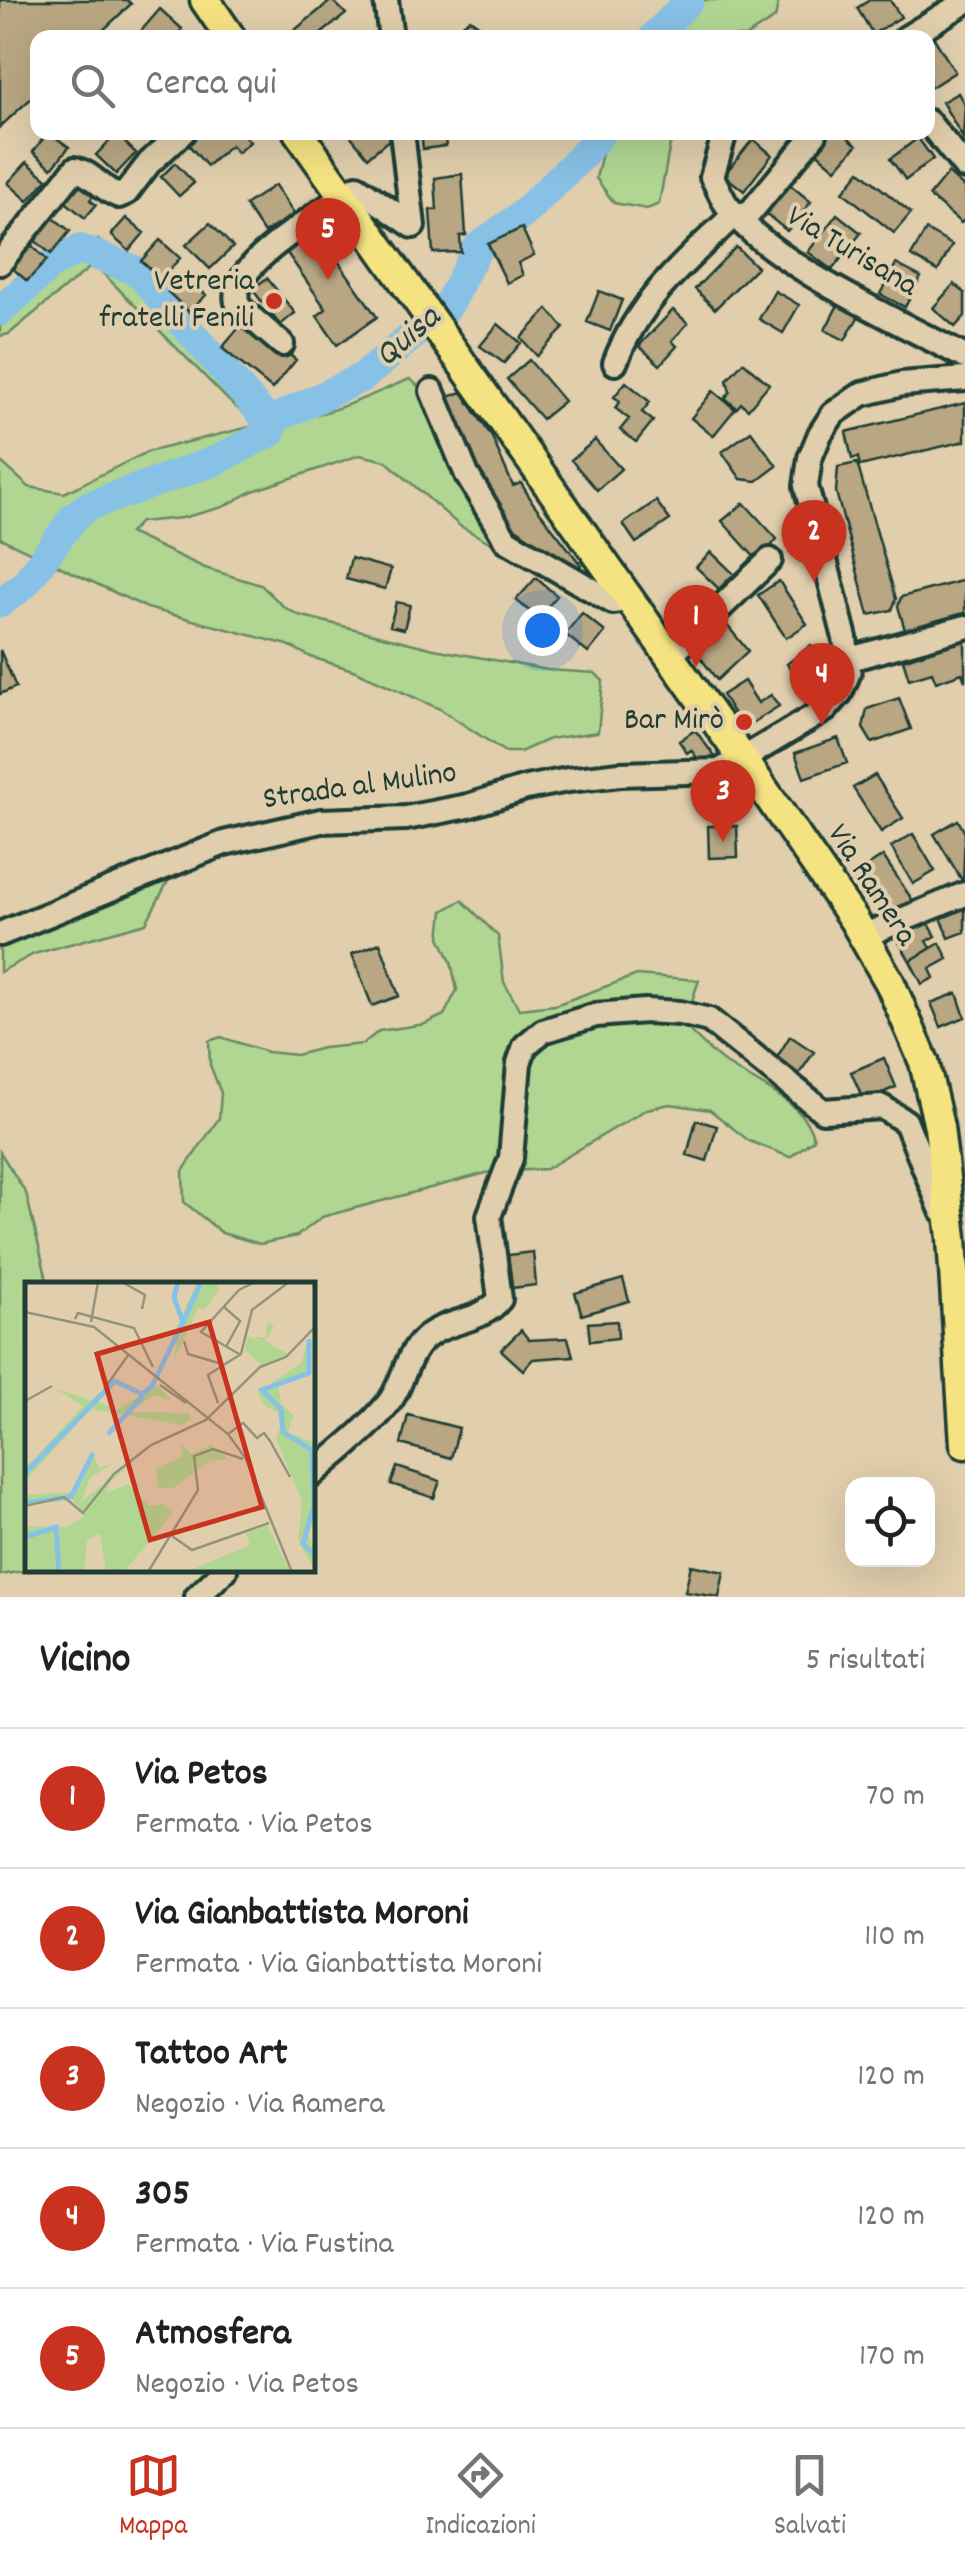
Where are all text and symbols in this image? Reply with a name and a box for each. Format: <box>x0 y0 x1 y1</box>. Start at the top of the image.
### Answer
search box <box>30 30 935 140</box>
icon: search <box>65 58 120 113</box>
text: Cerca qui <box>145 58 277 113</box>
street label: Via Turisana <box>777 196 926 311</box>
pin: 5 <box>296 198 360 280</box>
place label: Vetreria fratelli Fenili <box>99 260 255 343</box>
marker: Vetreria fratelli Fenili <box>263 290 285 312</box>
water label: Quisa <box>365 294 454 381</box>
pin: 2 <box>782 500 846 582</box>
pin: 1 <box>664 584 728 667</box>
your location <box>517 605 568 656</box>
pin: 4 <box>790 642 854 725</box>
place label: Bar Mirò <box>624 699 724 745</box>
marker: Bar Mirò <box>733 711 755 733</box>
street label: Strada al Mulino <box>260 752 460 824</box>
pin: 3 <box>690 760 756 842</box>
street label: Via Ramera <box>813 816 927 957</box>
inset map <box>25 1282 315 1572</box>
map controls <box>845 1477 935 1567</box>
button: locate <box>845 1477 935 1567</box>
text: Vicino <box>40 1632 131 1692</box>
text: 5 risultati <box>806 1639 925 1685</box>
text: Via Petos <box>135 1748 268 1803</box>
text: 1 <box>69 1775 76 1821</box>
text: 70 m <box>866 1775 925 1821</box>
text: Fermata · Via Petos <box>135 1803 373 1849</box>
text: Via Gianbattista Moroni <box>135 1888 469 1943</box>
text: 2 <box>66 1915 79 1961</box>
text: 110 m <box>864 1915 925 1961</box>
text: Fermata · Via Gianbattista Moroni <box>135 1943 542 1989</box>
text: Tattoo Art <box>135 2028 287 2083</box>
text: 3 <box>65 2055 80 2101</box>
text: 120 m <box>857 2055 925 2101</box>
text: Negozio · Via Ramera <box>135 2083 385 2129</box>
text: 305 <box>135 2168 190 2223</box>
text: 4 <box>66 2195 79 2241</box>
text: 120 m <box>857 2195 925 2241</box>
text: Fermata · Via Fustina <box>135 2223 394 2269</box>
text: Atmosfera <box>135 2308 291 2363</box>
text: 5 <box>65 2335 80 2381</box>
text: 170 m <box>859 2335 925 2381</box>
text: Negozio · Via Petos <box>135 2363 359 2409</box>
tab: Mappa <box>119 2448 187 2548</box>
tab: Indicazioni <box>425 2448 536 2548</box>
tab: Salvati <box>774 2448 846 2548</box>

